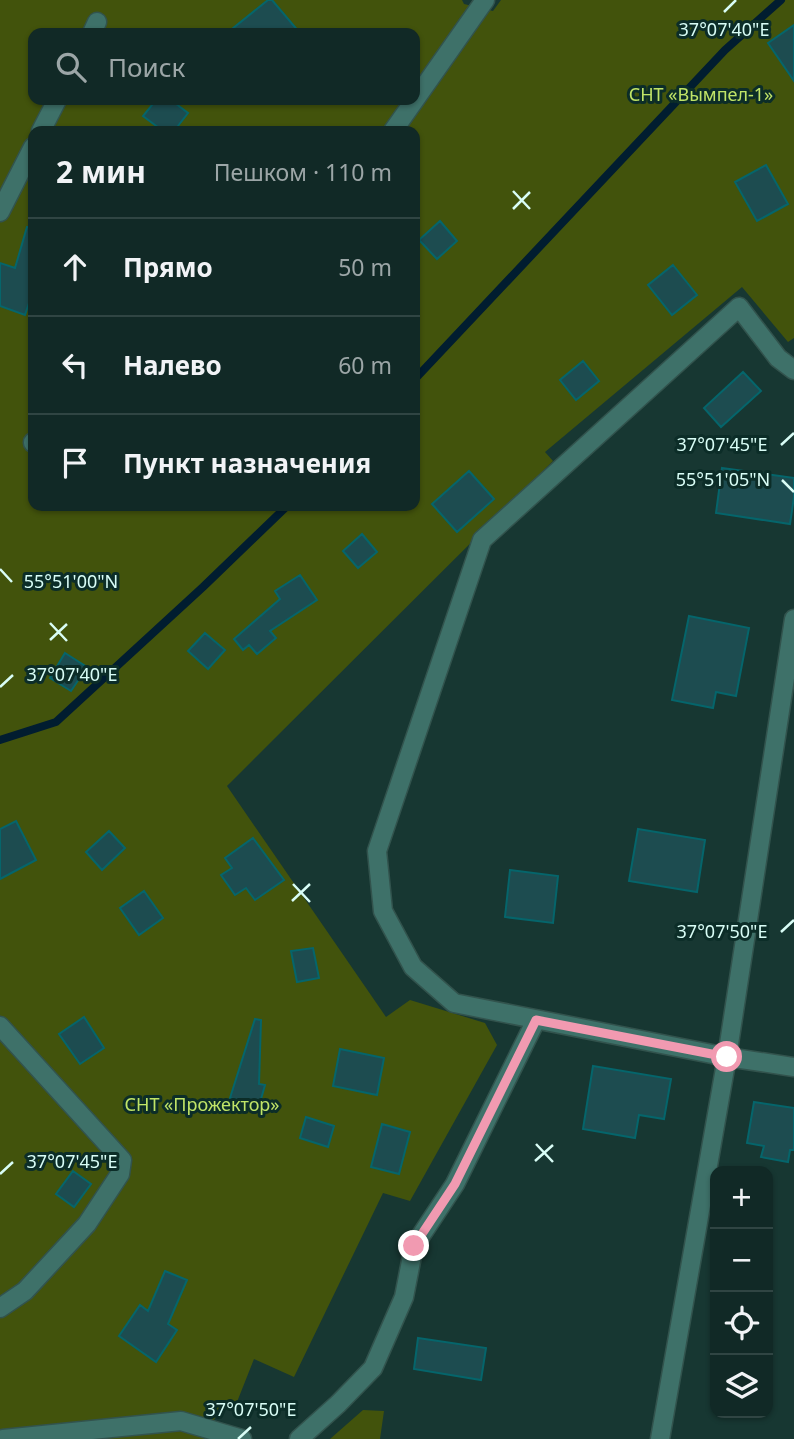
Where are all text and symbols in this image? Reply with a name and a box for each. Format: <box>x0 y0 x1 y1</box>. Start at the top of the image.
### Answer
text: 37°07'40"E <box>679 17 769 41</box>
search box <box>28 28 420 105</box>
icon: search <box>52 48 90 86</box>
text: Поиск <box>108 49 185 85</box>
park label: СНТ «Вымпел-1» <box>629 82 773 106</box>
text: 2 мин <box>56 151 146 192</box>
text: Пешком · 110 m <box>214 156 392 188</box>
icon: ahead <box>56 248 94 286</box>
text: Прямо <box>123 249 213 285</box>
text: 50 m <box>338 251 392 283</box>
icon: left <box>56 346 94 384</box>
text: Налево <box>123 347 222 383</box>
text: 60 m <box>338 349 392 381</box>
text: 37°07'45"E <box>677 432 767 456</box>
icon: arrive <box>56 444 94 482</box>
text: Пункт назначения <box>123 445 371 481</box>
text: 55°51'05"N <box>676 467 770 491</box>
text: 55°51'00"N <box>24 569 118 593</box>
text: 37°07'40"E <box>27 662 117 686</box>
text: 37°07'50"E <box>677 919 767 943</box>
route start <box>711 1041 742 1072</box>
park label: СНТ «Прожектор» <box>125 1092 279 1116</box>
text: 37°07'45"E <box>27 1149 117 1173</box>
map controls <box>710 1166 773 1418</box>
button: + <box>710 1166 773 1229</box>
button: − <box>710 1229 773 1292</box>
route end <box>398 1230 429 1261</box>
button: locate <box>710 1292 773 1355</box>
button: layers <box>710 1355 773 1418</box>
text: 37°07'50"E <box>206 1397 296 1421</box>

